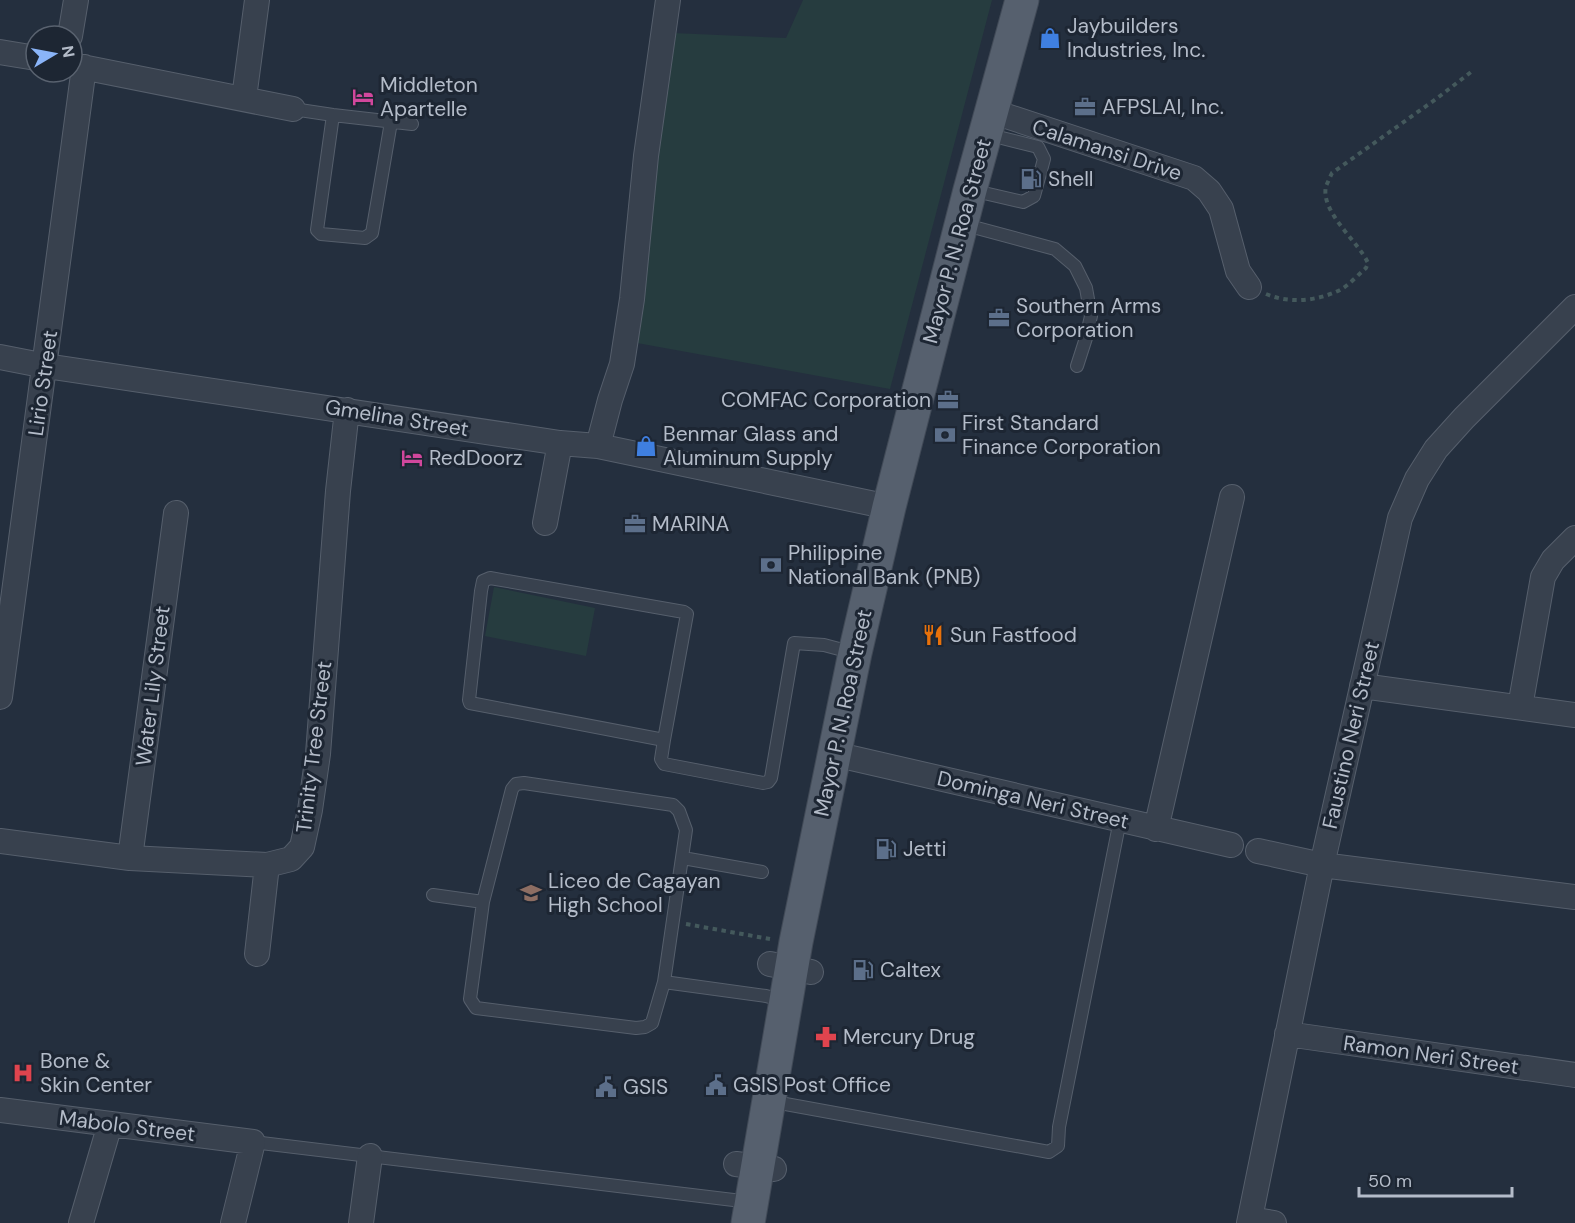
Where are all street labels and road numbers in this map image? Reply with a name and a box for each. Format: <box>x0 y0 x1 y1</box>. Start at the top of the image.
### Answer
street label: Calamansi Drive <box>1029 113 1185 187</box>
street label: Mayor P. N. Roa Street <box>916 136 998 346</box>
street label: Lirio Street <box>22 328 64 438</box>
street label: Gmelina Street <box>323 393 471 443</box>
street label: Water Lily Street <box>129 604 177 768</box>
street label: Mayor P. N. Roa Street <box>807 607 879 819</box>
street label: Faustino Neri Street <box>1316 638 1386 832</box>
street label: Trinity Tree Street <box>290 659 338 835</box>
street label: Dominga Neri Street <box>934 764 1132 836</box>
street label: Ramon Neri Street <box>1342 1029 1520 1081</box>
street label: Mabolo Street <box>57 1104 197 1148</box>

